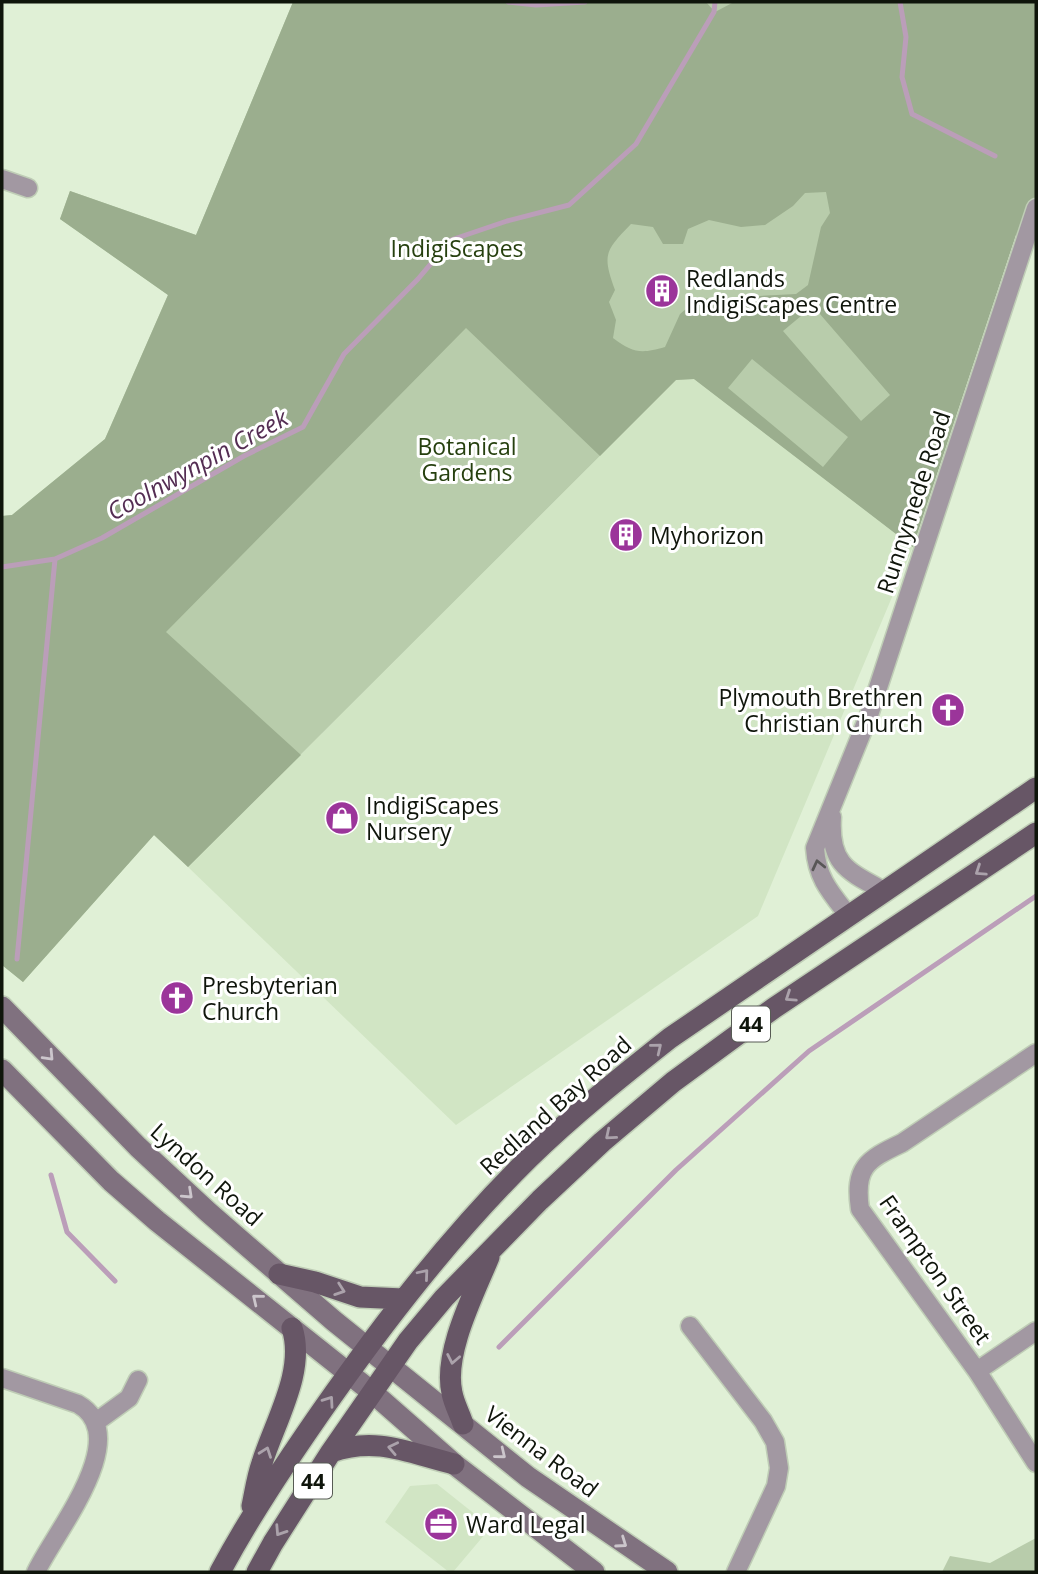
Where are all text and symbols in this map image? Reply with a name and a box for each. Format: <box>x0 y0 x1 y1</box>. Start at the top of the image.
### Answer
park label: IndigiScapes <box>390 232 524 264</box>
place label: Redlands IndigiScapes Centre <box>686 262 897 320</box>
building icon: Redlands IndigiScapes Centre <box>643 272 681 310</box>
water label: Coolnwynpin Creek <box>101 400 295 527</box>
street label: Runnymede Road <box>868 407 958 597</box>
park label: Botanical Gardens <box>417 430 517 488</box>
building icon: Myhorizon <box>607 516 645 554</box>
place label: Myhorizon <box>650 519 764 551</box>
place label: Plymouth Brethren Christian Church <box>718 681 923 739</box>
church icon: Plymouth Brethren Christian Church <box>929 691 967 729</box>
place label: IndigiScapes Nursery <box>366 789 499 847</box>
shop icon: IndigiScapes Nursery <box>323 799 361 837</box>
one-way arrow <box>812 859 827 871</box>
one-way arrow <box>974 863 987 876</box>
place label: Presbyterian Church <box>202 969 338 1027</box>
church icon: Presbyterian Church <box>158 979 196 1017</box>
one-way arrow <box>785 989 798 1001</box>
road number: 44 <box>732 1006 770 1042</box>
street label: Redland Bay Road <box>472 1028 638 1182</box>
one-way arrow <box>649 1044 662 1056</box>
one-way arrow <box>41 1048 54 1061</box>
street label: Lyndon Road <box>144 1115 270 1233</box>
one-way arrow <box>605 1127 618 1139</box>
one-way arrow <box>180 1185 193 1198</box>
street label: Frampton Street <box>872 1188 1000 1350</box>
one-way arrow <box>416 1269 428 1282</box>
one-way arrow <box>334 1282 346 1296</box>
one-way arrow <box>253 1295 265 1308</box>
one-way arrow <box>446 1353 461 1365</box>
one-way arrow <box>321 1396 333 1409</box>
street label: Vienna Road <box>479 1398 605 1504</box>
one-way arrow <box>387 1442 399 1456</box>
one-way arrow <box>258 1446 272 1458</box>
one-way arrow <box>493 1446 505 1459</box>
road number: 44 <box>294 1464 332 1498</box>
office icon: Ward Legal <box>422 1505 460 1543</box>
place label: Ward Legal <box>466 1508 585 1540</box>
one-way arrow <box>276 1523 289 1536</box>
one-way arrow <box>614 1535 627 1547</box>

